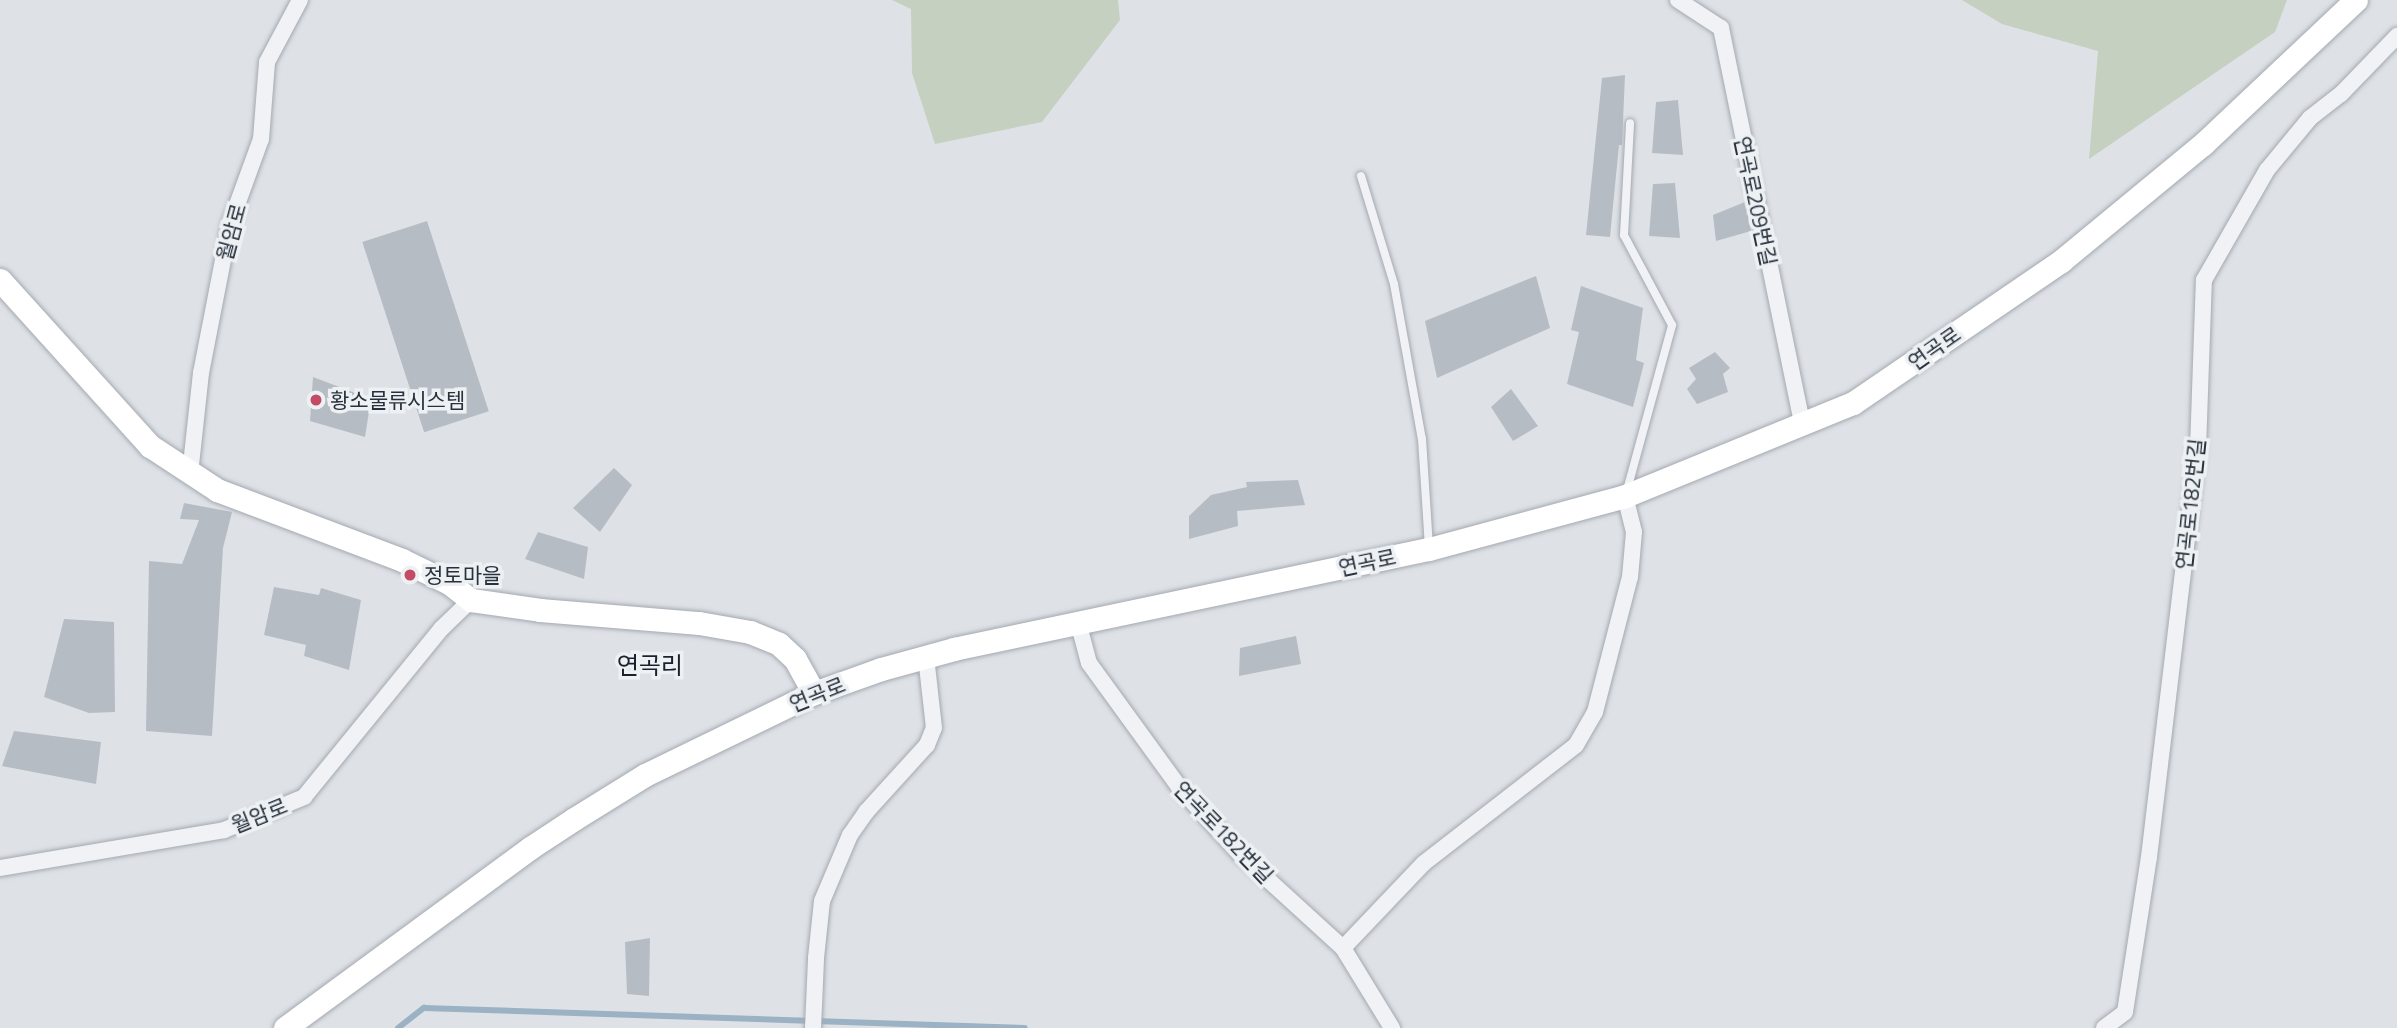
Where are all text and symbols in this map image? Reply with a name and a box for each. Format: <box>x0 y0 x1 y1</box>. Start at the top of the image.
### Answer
street label: 연곡로209번길 <box>1730 134 1782 268</box>
street label: 월암로 <box>211 201 251 263</box>
street label: 연곡로 <box>1903 321 1965 375</box>
place label: 황소물류시스템 <box>330 387 465 413</box>
marker: 황소물류시스템 <box>308 392 324 408</box>
street label: 연곡로182번길 <box>2171 437 2209 571</box>
street label: 연곡로 <box>1336 544 1398 580</box>
place label: 정토마을 <box>424 562 501 588</box>
marker: 정토마을 <box>402 567 418 583</box>
district label: 연곡리 <box>617 652 683 680</box>
street label: 연곡로 <box>785 671 849 717</box>
street label: 연곡로182번길 <box>1169 776 1279 888</box>
street label: 월암로 <box>227 792 291 838</box>

